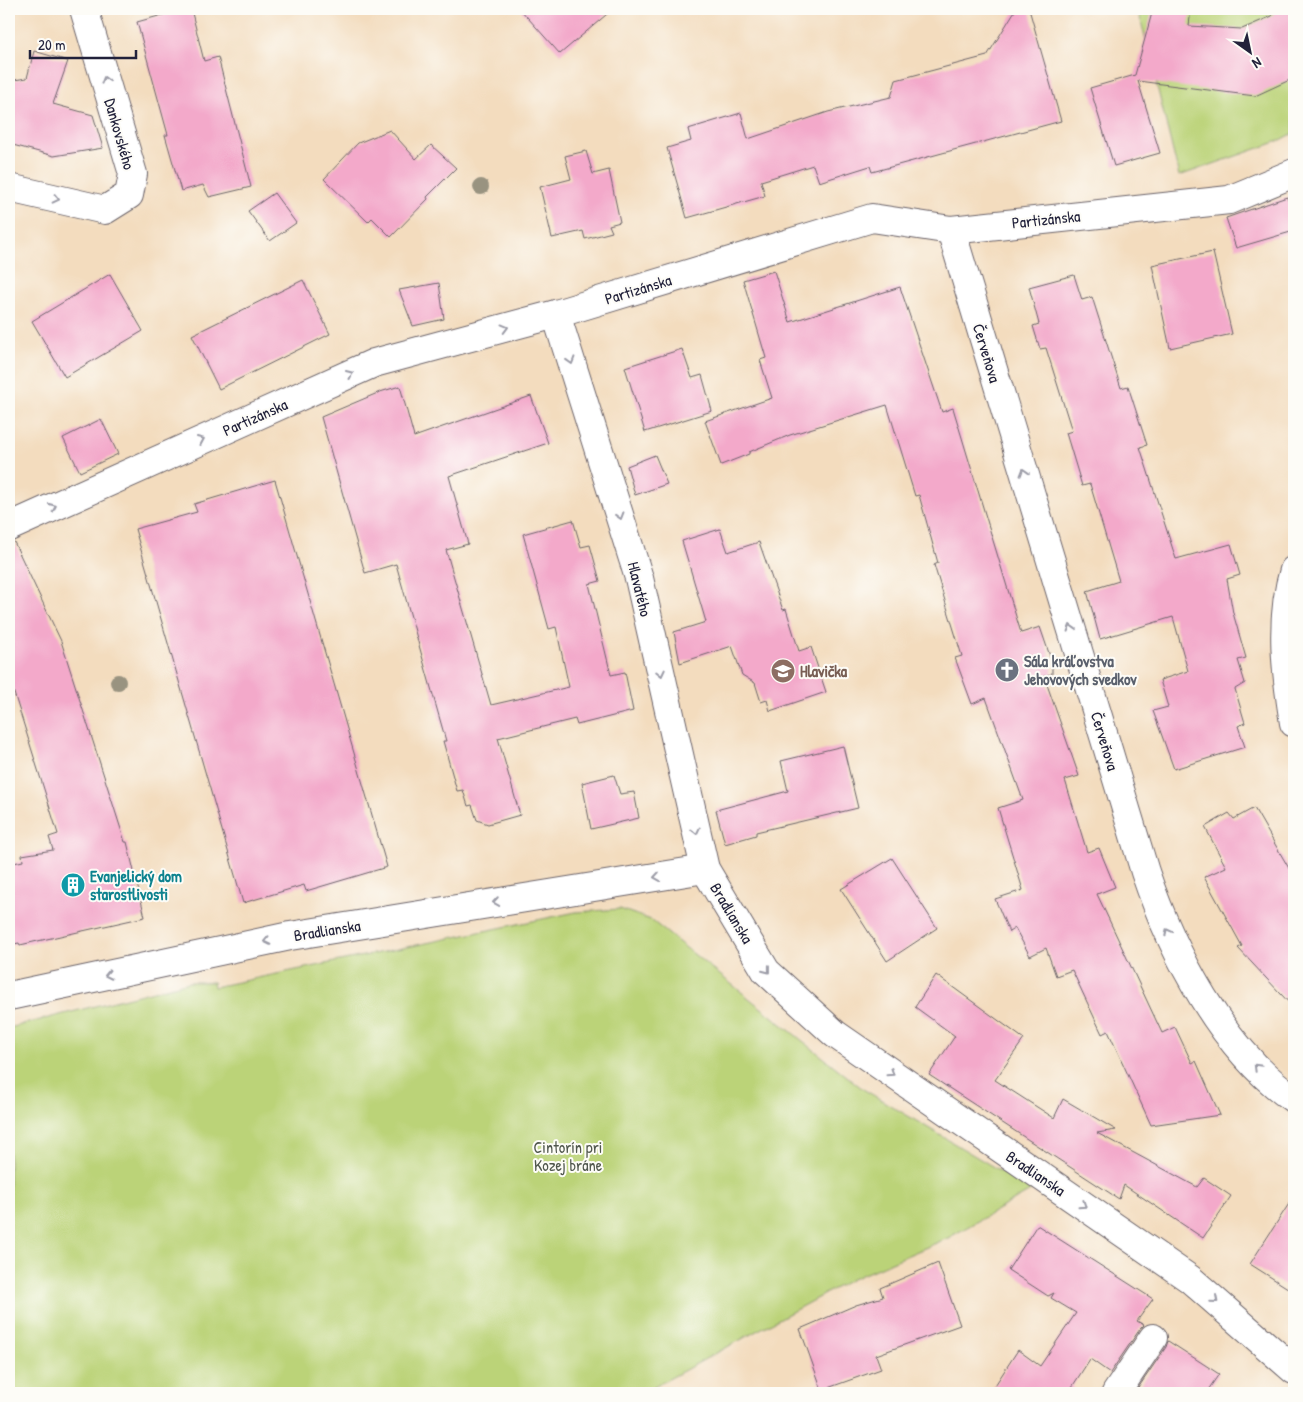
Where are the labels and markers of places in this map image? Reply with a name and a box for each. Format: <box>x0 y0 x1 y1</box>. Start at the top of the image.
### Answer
place label: Sála kráľovstva Jehovových svedkov <box>1024 650 1137 691</box>
church icon: Sála kráľovstva Jehovových svedkov <box>994 657 1020 683</box>
school or university icon: Hlavička <box>770 658 796 684</box>
place label: Hlavička <box>800 660 848 682</box>
place label: Evanjelický dom starostlivosti <box>90 865 182 905</box>
building icon: Evanjelický dom starostlivosti <box>60 872 86 898</box>

